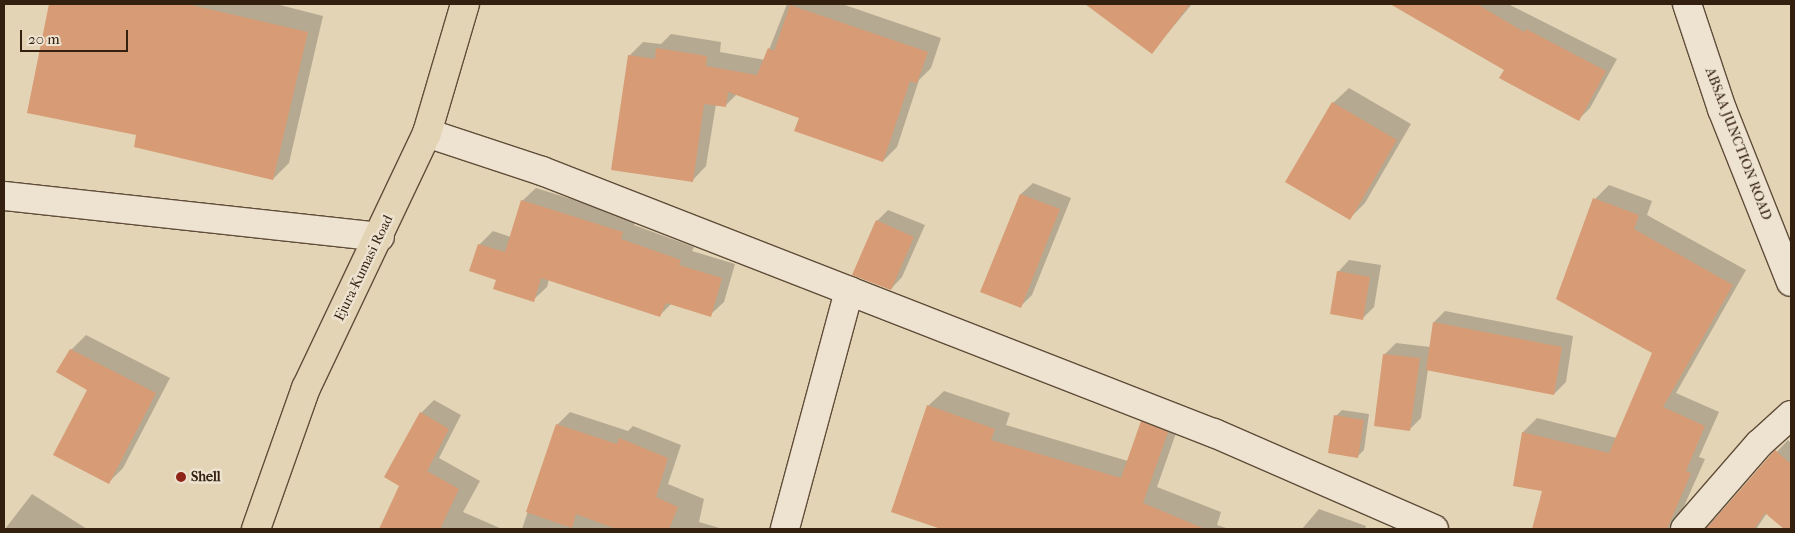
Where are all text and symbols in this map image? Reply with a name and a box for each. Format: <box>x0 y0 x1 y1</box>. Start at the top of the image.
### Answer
scale bar <box>22 20 130 52</box>
text: 20 m <box>28 30 60 48</box>
street label: ABSAA JUNCTION ROAD <box>1701 65 1775 223</box>
street label: Ejura-Kumasi Road <box>331 212 397 324</box>
place label: Shell <box>191 469 221 485</box>
marker: Shell <box>175 471 187 483</box>

